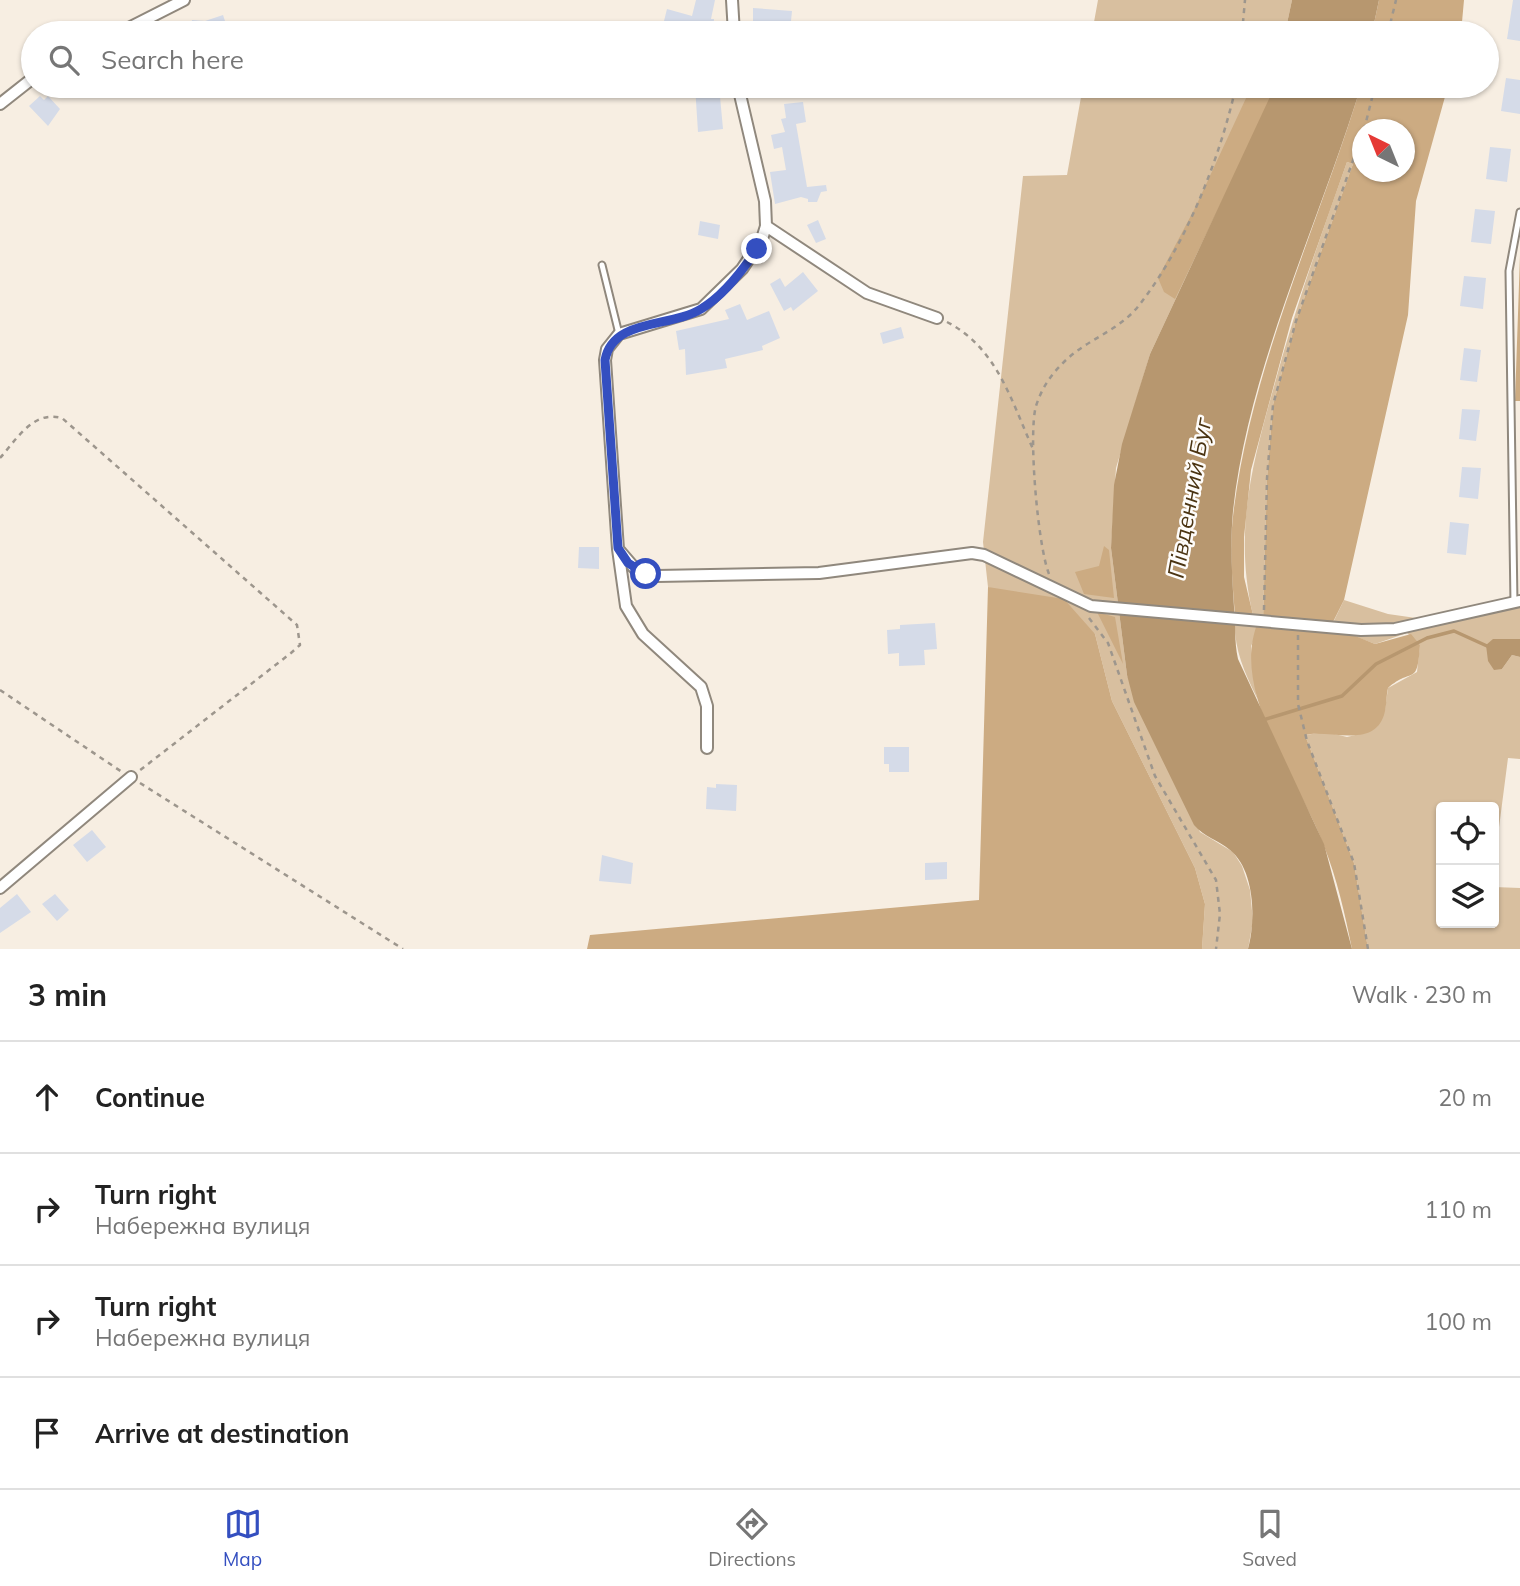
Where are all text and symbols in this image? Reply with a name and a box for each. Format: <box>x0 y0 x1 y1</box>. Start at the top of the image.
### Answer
search box <box>21 21 1499 98</box>
icon: search <box>45 41 83 79</box>
text: Search here <box>101 43 244 76</box>
north arrow <box>1352 119 1415 182</box>
route end <box>741 233 772 264</box>
water label: Південний Буг <box>1161 415 1217 580</box>
route start <box>630 558 661 589</box>
map controls <box>1436 802 1499 928</box>
button: locate <box>1436 802 1499 865</box>
button: layers <box>1436 865 1499 928</box>
text: 3 min <box>28 976 107 1014</box>
text: Walk · 230 m <box>1352 980 1492 1009</box>
icon: ahead <box>28 1078 66 1116</box>
text: Continue <box>95 1081 205 1114</box>
text: 20 m <box>1438 1083 1492 1112</box>
text: Turn right <box>95 1178 216 1211</box>
icon: right <box>28 1190 66 1228</box>
text: 110 m <box>1424 1195 1492 1224</box>
text: Набережна вулиця <box>95 1211 310 1240</box>
text: Turn right <box>95 1290 216 1323</box>
icon: right <box>28 1302 66 1340</box>
text: 100 m <box>1424 1307 1492 1336</box>
text: Набережна вулиця <box>95 1323 310 1352</box>
icon: arrive <box>28 1414 66 1452</box>
text: Arrive at destination <box>95 1417 350 1450</box>
tab: Map <box>223 1505 262 1571</box>
tab: Directions <box>708 1505 796 1571</box>
tab: Saved <box>1242 1505 1297 1571</box>

